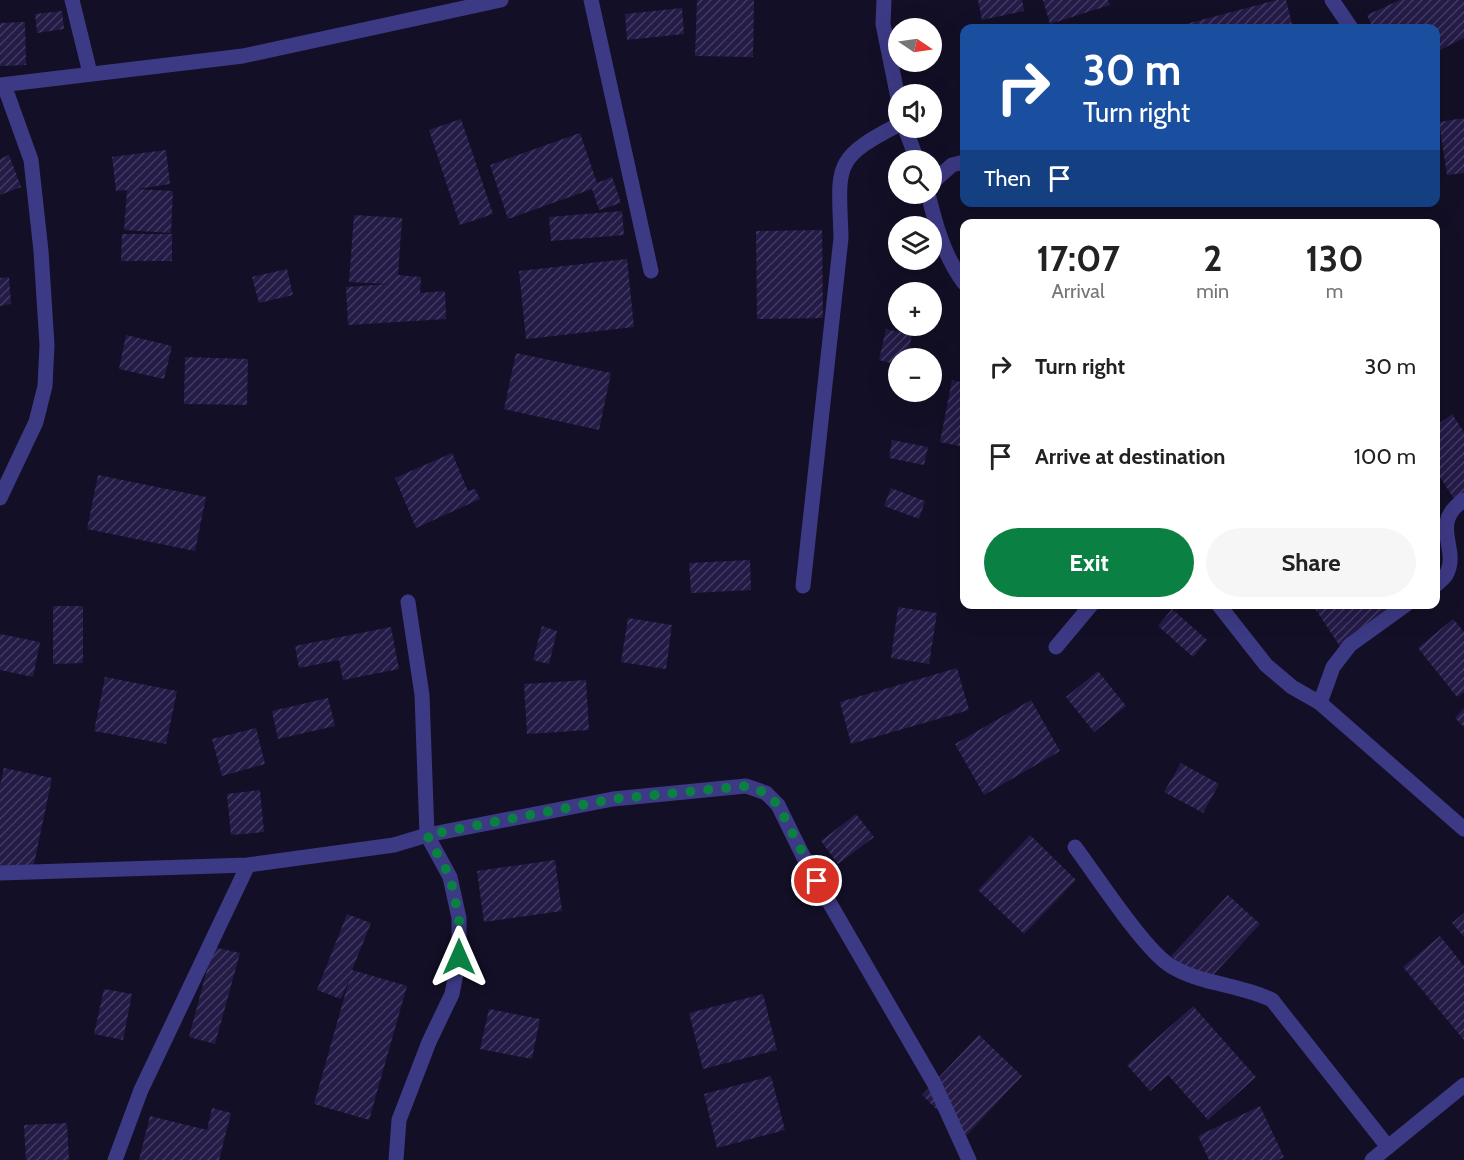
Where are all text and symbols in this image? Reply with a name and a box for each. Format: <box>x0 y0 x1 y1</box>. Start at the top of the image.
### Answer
north arrow <box>888 18 942 72</box>
map controls <box>888 18 942 402</box>
text: 30 m <box>1083 44 1181 96</box>
icon: right <box>984 48 1062 126</box>
button: sound <box>888 84 942 138</box>
text: Turn right <box>1083 96 1190 129</box>
button: search <box>888 150 942 204</box>
icon: arrive <box>1043 162 1076 195</box>
text: Then <box>984 165 1031 192</box>
button: layers <box>888 216 942 270</box>
text: 17:07 <box>1036 236 1120 280</box>
text: 2 <box>1203 236 1222 280</box>
text: 130 <box>1306 236 1364 280</box>
text: Arrival <box>1051 279 1105 303</box>
text: min <box>1196 279 1229 303</box>
text: m <box>1326 279 1343 303</box>
button: + <box>888 282 942 336</box>
button: − <box>888 348 942 402</box>
icon: right <box>984 350 1017 383</box>
text: Turn right <box>1035 353 1125 380</box>
text: 30 m <box>1364 353 1416 380</box>
icon: arrive <box>984 440 1017 473</box>
text: Arrive at destination <box>1035 443 1225 470</box>
text: 100 m <box>1354 443 1416 470</box>
button: Exit <box>984 528 1194 597</box>
button: Share <box>1206 528 1416 597</box>
pin <box>791 855 842 906</box>
icon: arrive <box>800 864 833 897</box>
position arrow <box>427 925 491 989</box>

